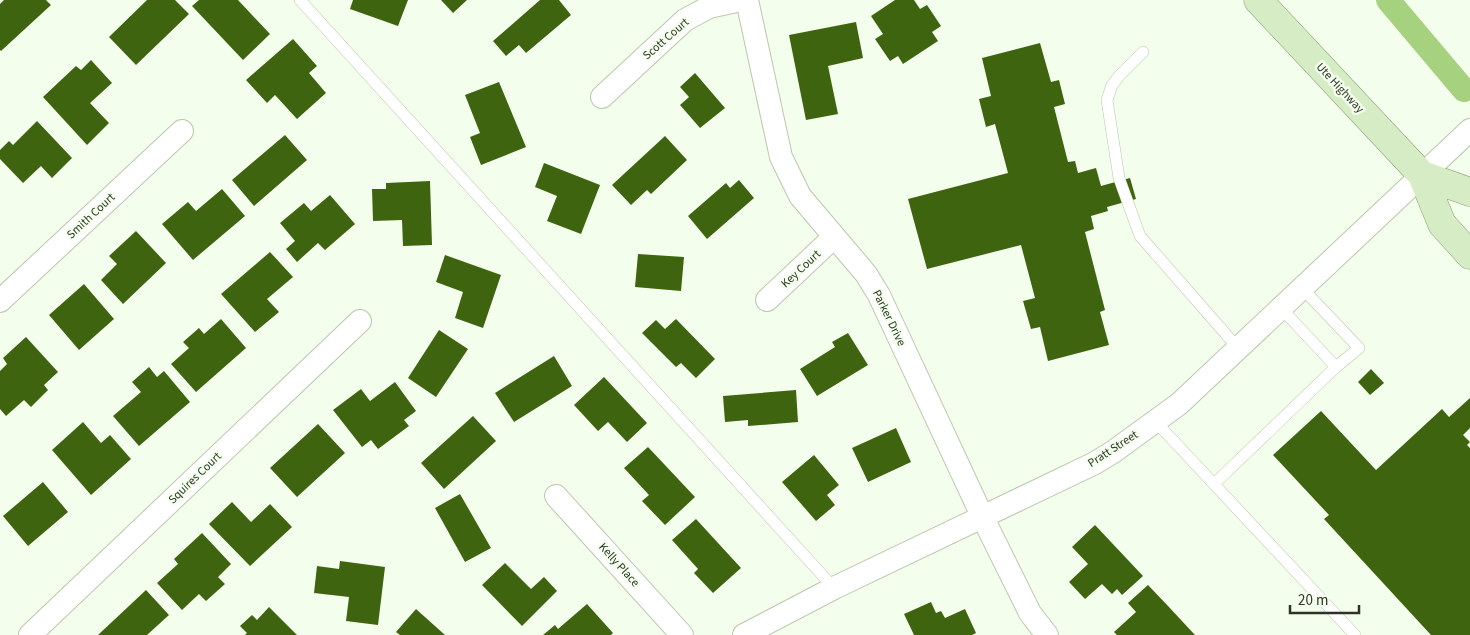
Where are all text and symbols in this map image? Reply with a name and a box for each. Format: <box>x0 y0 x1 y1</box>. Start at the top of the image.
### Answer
street label: Scott Court <box>639 14 693 64</box>
street label: Ute Highway <box>1312 59 1368 117</box>
street label: Smith Court <box>63 189 119 243</box>
street label: Key Court <box>777 246 825 292</box>
street label: Parker Drive <box>868 287 910 349</box>
street label: Pratt Street <box>1085 426 1141 472</box>
street label: Squires Court <box>165 448 225 508</box>
street label: Kelly Place <box>595 539 643 591</box>
scale bar <box>1290 582 1359 614</box>
text: 20 m <box>1298 590 1328 611</box>

